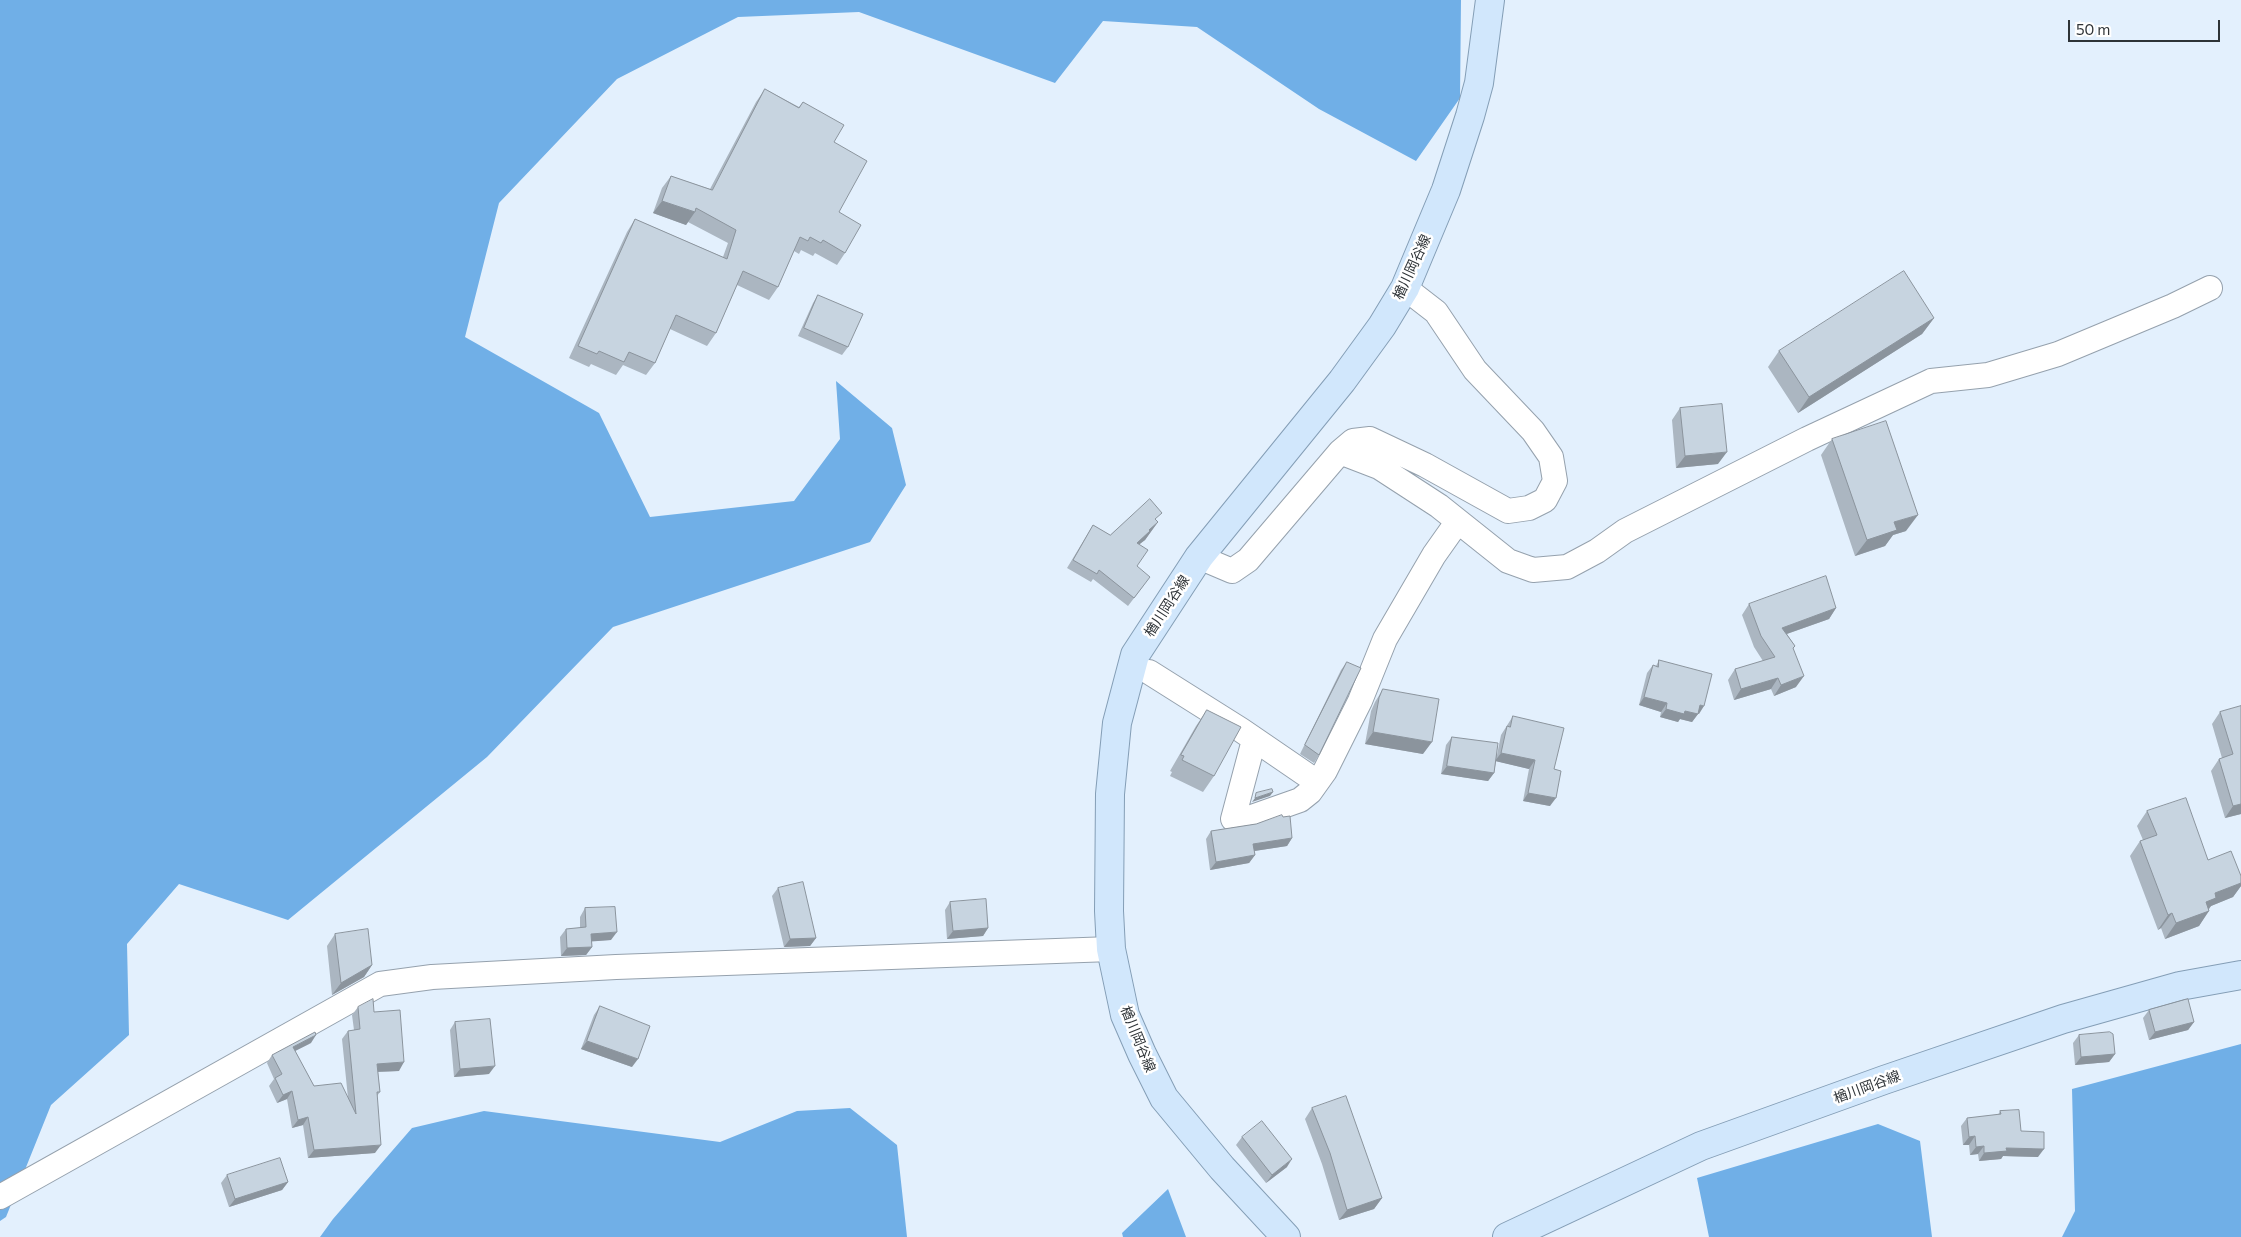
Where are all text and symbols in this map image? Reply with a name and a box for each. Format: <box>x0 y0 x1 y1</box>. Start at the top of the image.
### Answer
scale bar <box>2071 10 2224 42</box>
text: 50 m <box>2076 20 2110 38</box>
street label: 楢川岡谷線 <box>1390 232 1434 302</box>
street label: 楢川岡谷線 <box>1141 572 1193 640</box>
street label: 楢川岡谷線 <box>1117 1003 1159 1075</box>
street label: 楢川岡谷線 <box>1831 1067 1903 1107</box>

